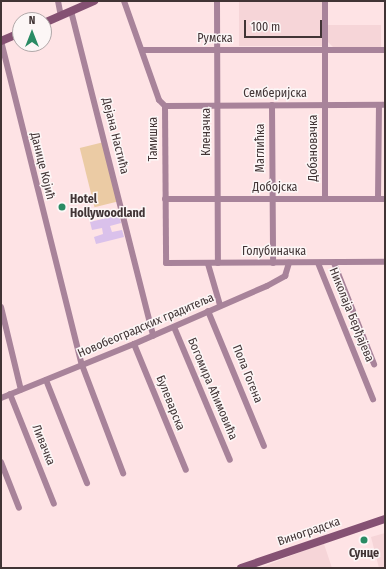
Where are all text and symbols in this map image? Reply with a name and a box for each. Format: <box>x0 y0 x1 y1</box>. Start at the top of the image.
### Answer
north arrow <box>12 12 52 52</box>
scale bar <box>246 12 324 38</box>
text: N <box>29 14 35 27</box>
text: 100 m <box>251 20 280 34</box>
street label: Румска <box>197 32 233 46</box>
street label: Семберијска <box>243 87 307 101</box>
street label: Дејана Настића <box>99 96 131 176</box>
street label: Кленачка <box>200 108 214 156</box>
street label: Добановачка <box>307 115 321 181</box>
street label: Тамишка <box>147 117 161 161</box>
street label: Маглићка <box>254 124 268 172</box>
street label: Данице Којић <box>27 131 57 201</box>
street label: Добојска <box>252 181 298 195</box>
place label: Hotel Hollywoodland <box>70 193 145 221</box>
marker: Hotel Hollywoodland <box>57 202 67 212</box>
street label: Голубиначка <box>242 245 306 259</box>
street label: Николаја Берђајева <box>325 266 377 364</box>
street label: Новобеоградских градитеља <box>76 291 216 361</box>
street label: Богомира Аћимовића <box>184 336 240 442</box>
street label: Пола Гогена <box>229 343 265 405</box>
street label: Булеварска <box>152 373 188 433</box>
street label: Ливачка <box>28 423 58 467</box>
street label: Виноградска <box>276 515 342 549</box>
marker: Сунце <box>359 535 369 545</box>
place label: Сунце <box>349 547 379 561</box>

